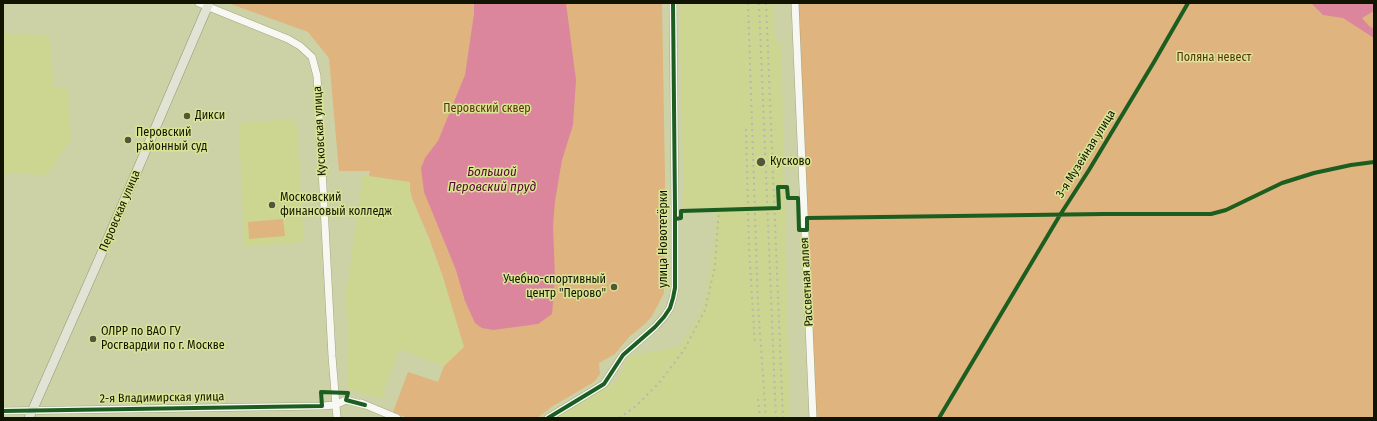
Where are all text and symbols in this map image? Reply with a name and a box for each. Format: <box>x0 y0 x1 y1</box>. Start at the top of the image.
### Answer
park label: Поляна невест <box>1177 51 1251 65</box>
street label: Кусковская улица <box>310 86 330 176</box>
park label: Перовский сквер <box>443 102 531 116</box>
street label: 3-я Музейная улица <box>1053 107 1119 201</box>
place label: Дикси <box>195 109 225 123</box>
marker: Дикси <box>182 111 192 121</box>
place label: Перовский районный суд <box>136 126 207 154</box>
marker: Перовский районный суд <box>123 135 133 145</box>
place label: Кусково <box>770 155 811 169</box>
marker: Кусково <box>755 156 767 168</box>
water label: Большой Перовский пруд <box>448 164 536 195</box>
street label: Перовская улица <box>96 168 144 254</box>
street label: улица Новотетёрки <box>657 190 671 288</box>
place label: Московский финансовый колледж <box>280 191 392 219</box>
marker: Московский финансовый колледж <box>267 200 277 210</box>
street label: Рассветная аллея <box>797 237 817 327</box>
place label: Учебно-спортивный центр "Перово" <box>503 273 606 301</box>
marker: Учебно-спортивный центр "Перово" <box>609 282 619 292</box>
place label: ОЛРР по ВАО ГУ Росгвардии по г. Москве <box>101 325 225 353</box>
marker: ОЛРР по ВАО ГУ Росгвардии по г. Москве <box>88 334 98 344</box>
street label: 2-я Владимирская улица <box>99 390 225 406</box>

